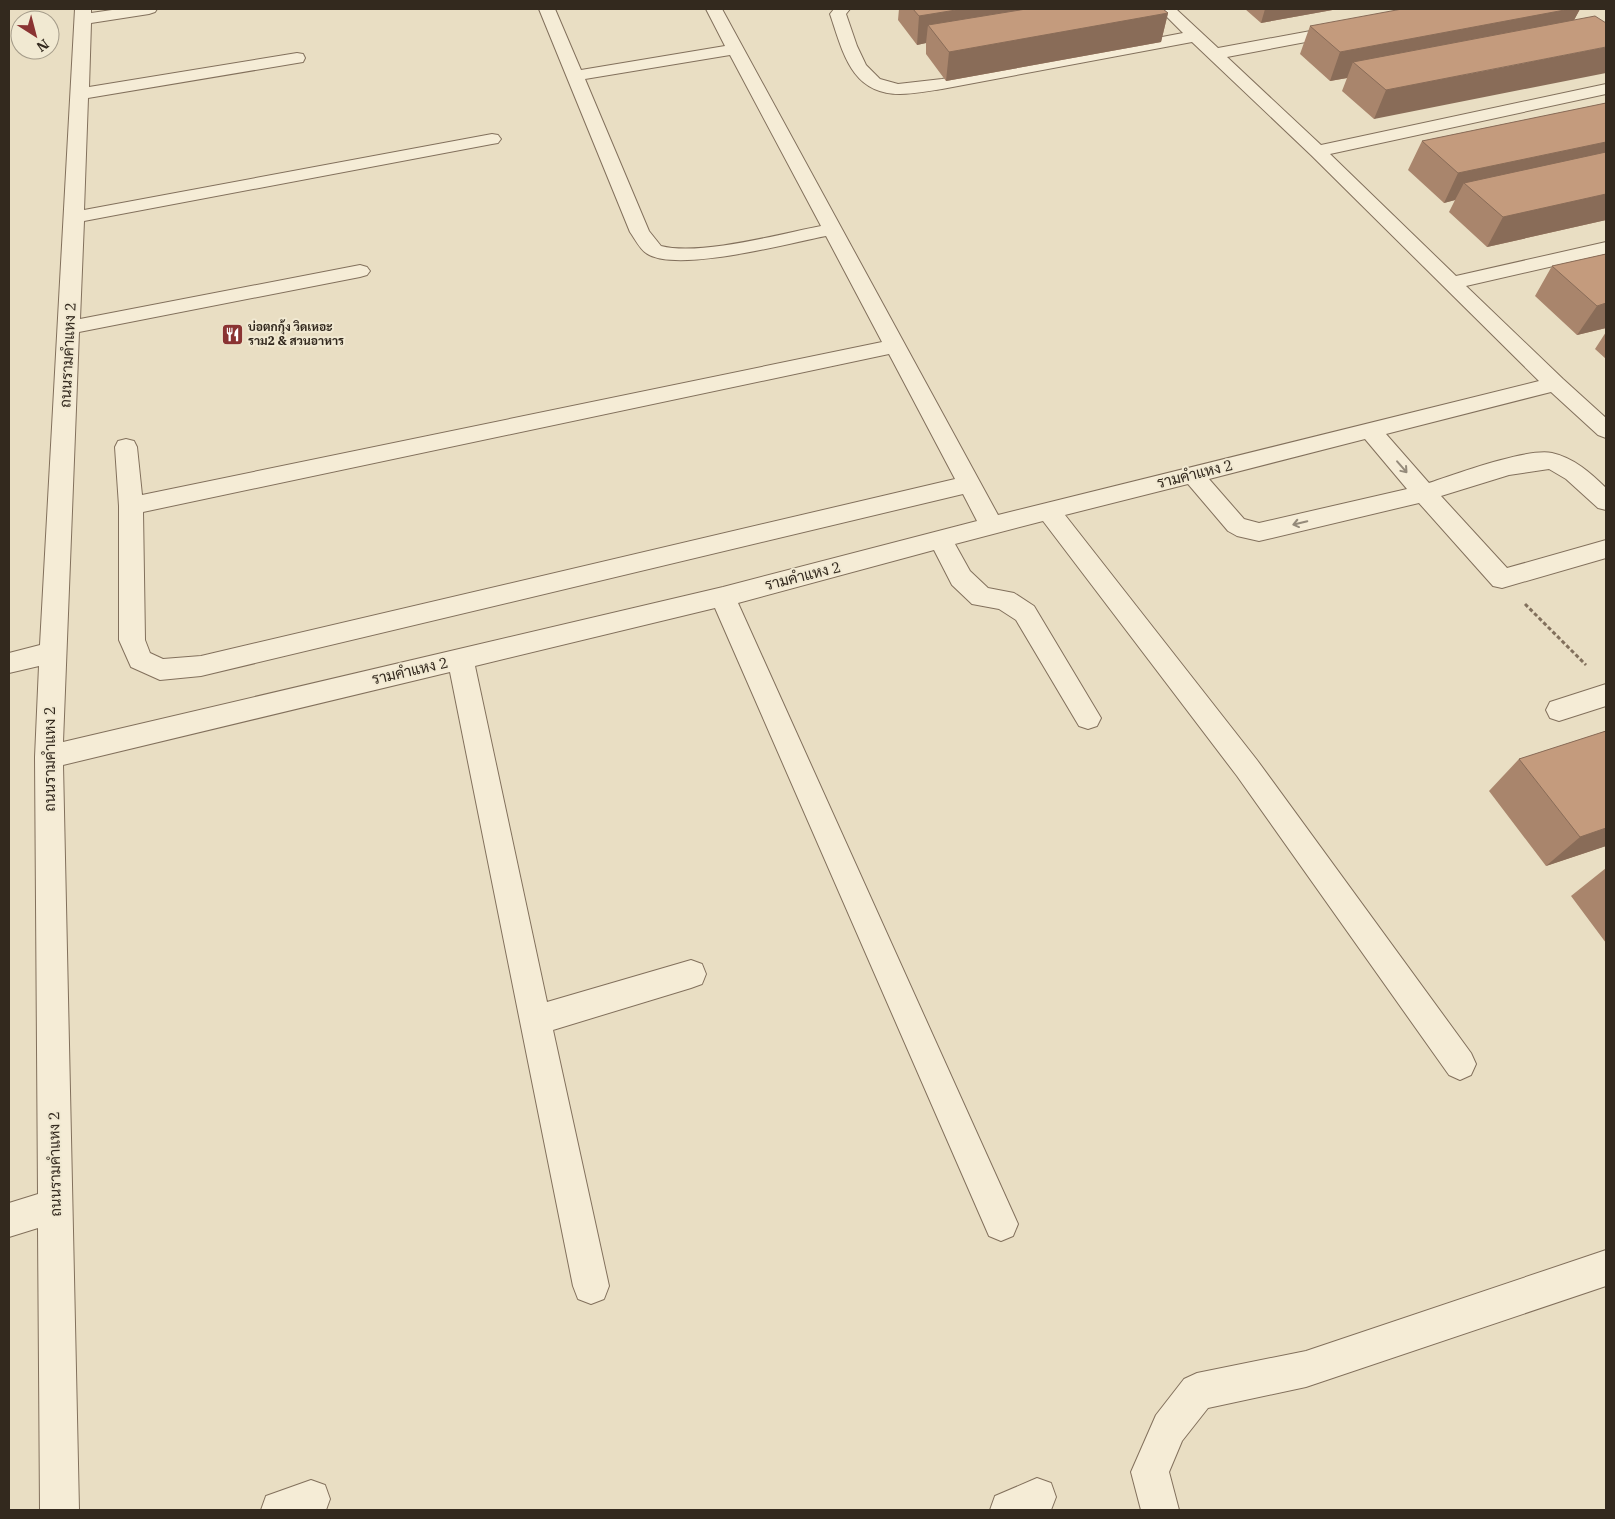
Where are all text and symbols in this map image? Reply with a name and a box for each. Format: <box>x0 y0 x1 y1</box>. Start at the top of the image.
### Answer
north arrow <box>10 10 60 60</box>
text: N <box>33 35 52 56</box>
street label: ถนนรามคำแหง 2 <box>55 302 80 408</box>
place label: บ่อตกกุ้ง วิดเหอะ ราม2 & สวนอาหาร <box>248 319 344 348</box>
restaurant icon: บ่อตกกุ้ง วิดเหอะ ราม2 & สวนอาหาร <box>220 322 244 346</box>
street label: รามคำแหง 2 <box>1155 455 1235 492</box>
one-way arrow <box>1396 461 1407 474</box>
one-way arrow <box>1292 519 1308 528</box>
street label: รามคำแหง 2 <box>763 557 843 594</box>
street label: รามคำแหง 2 <box>370 653 450 688</box>
street label: ถนนรามคำแหง 2 <box>40 706 59 812</box>
street label: ถนนรามคำแหง 2 <box>44 1111 65 1217</box>

